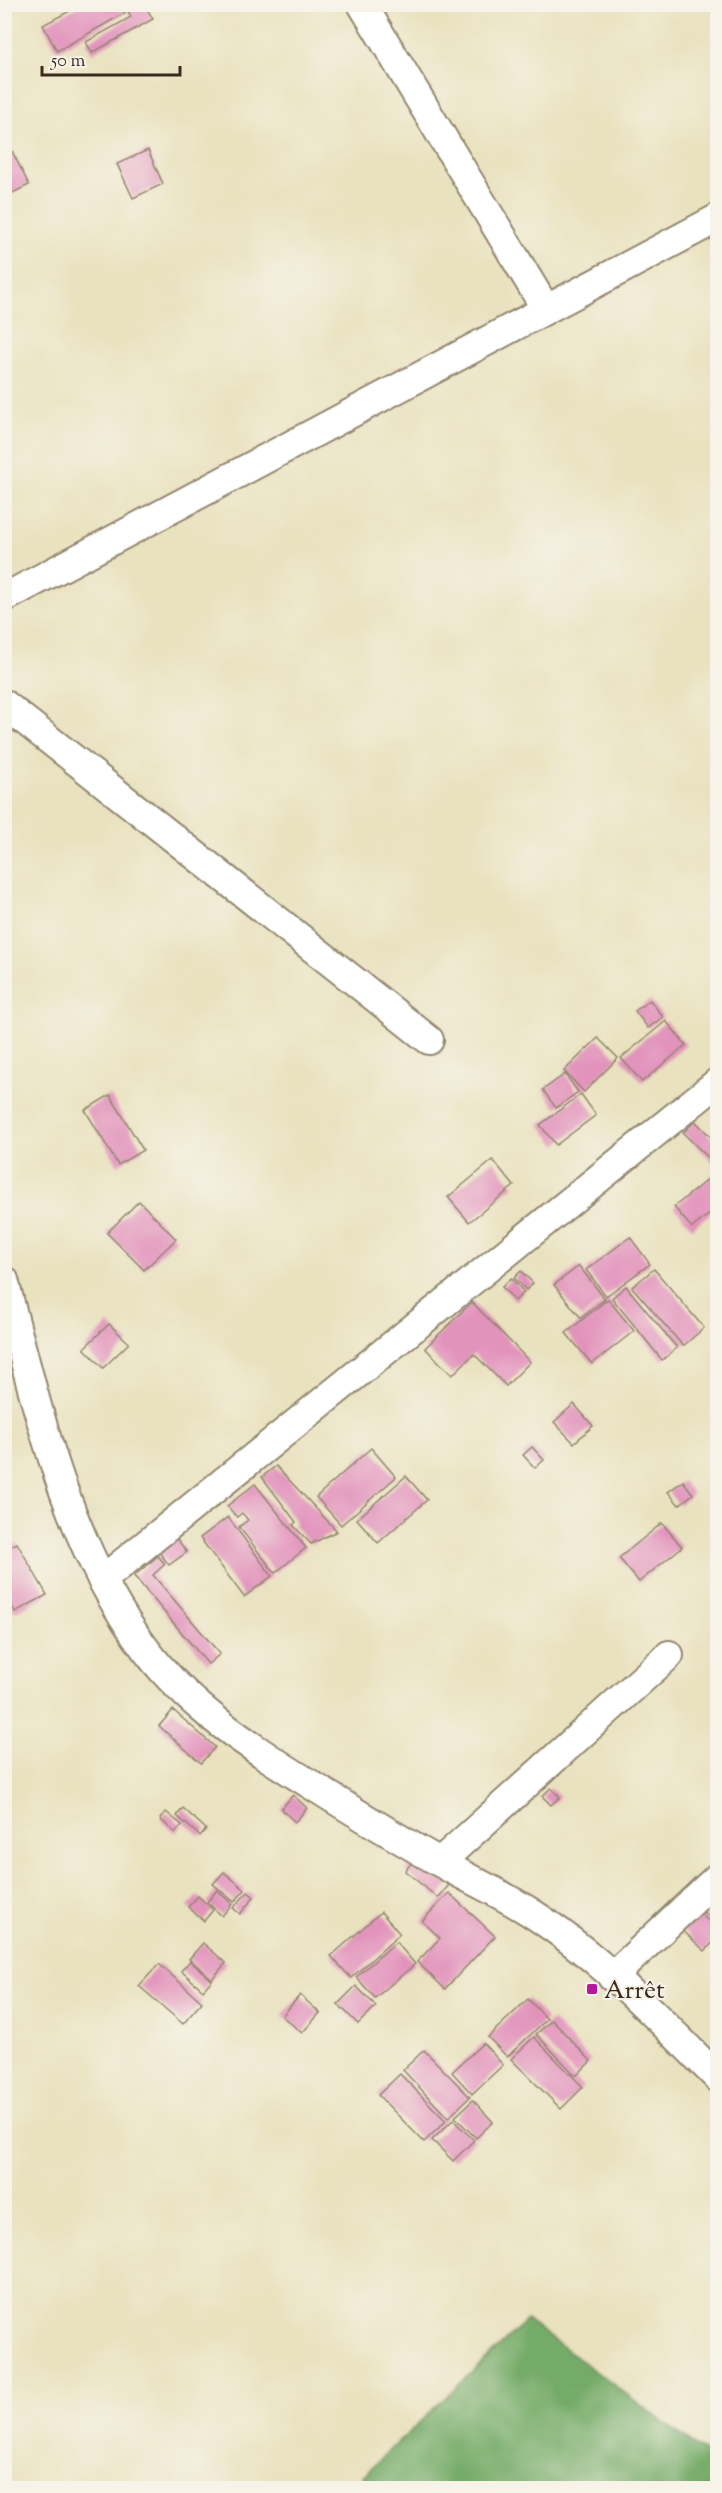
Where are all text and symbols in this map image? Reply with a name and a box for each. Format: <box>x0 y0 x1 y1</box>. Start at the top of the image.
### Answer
scale bar <box>42 39 180 77</box>
text: 50 m <box>50 49 86 75</box>
place label: Arrêt <box>604 1973 665 2010</box>
marker: Arrêt <box>585 1982 599 1996</box>

